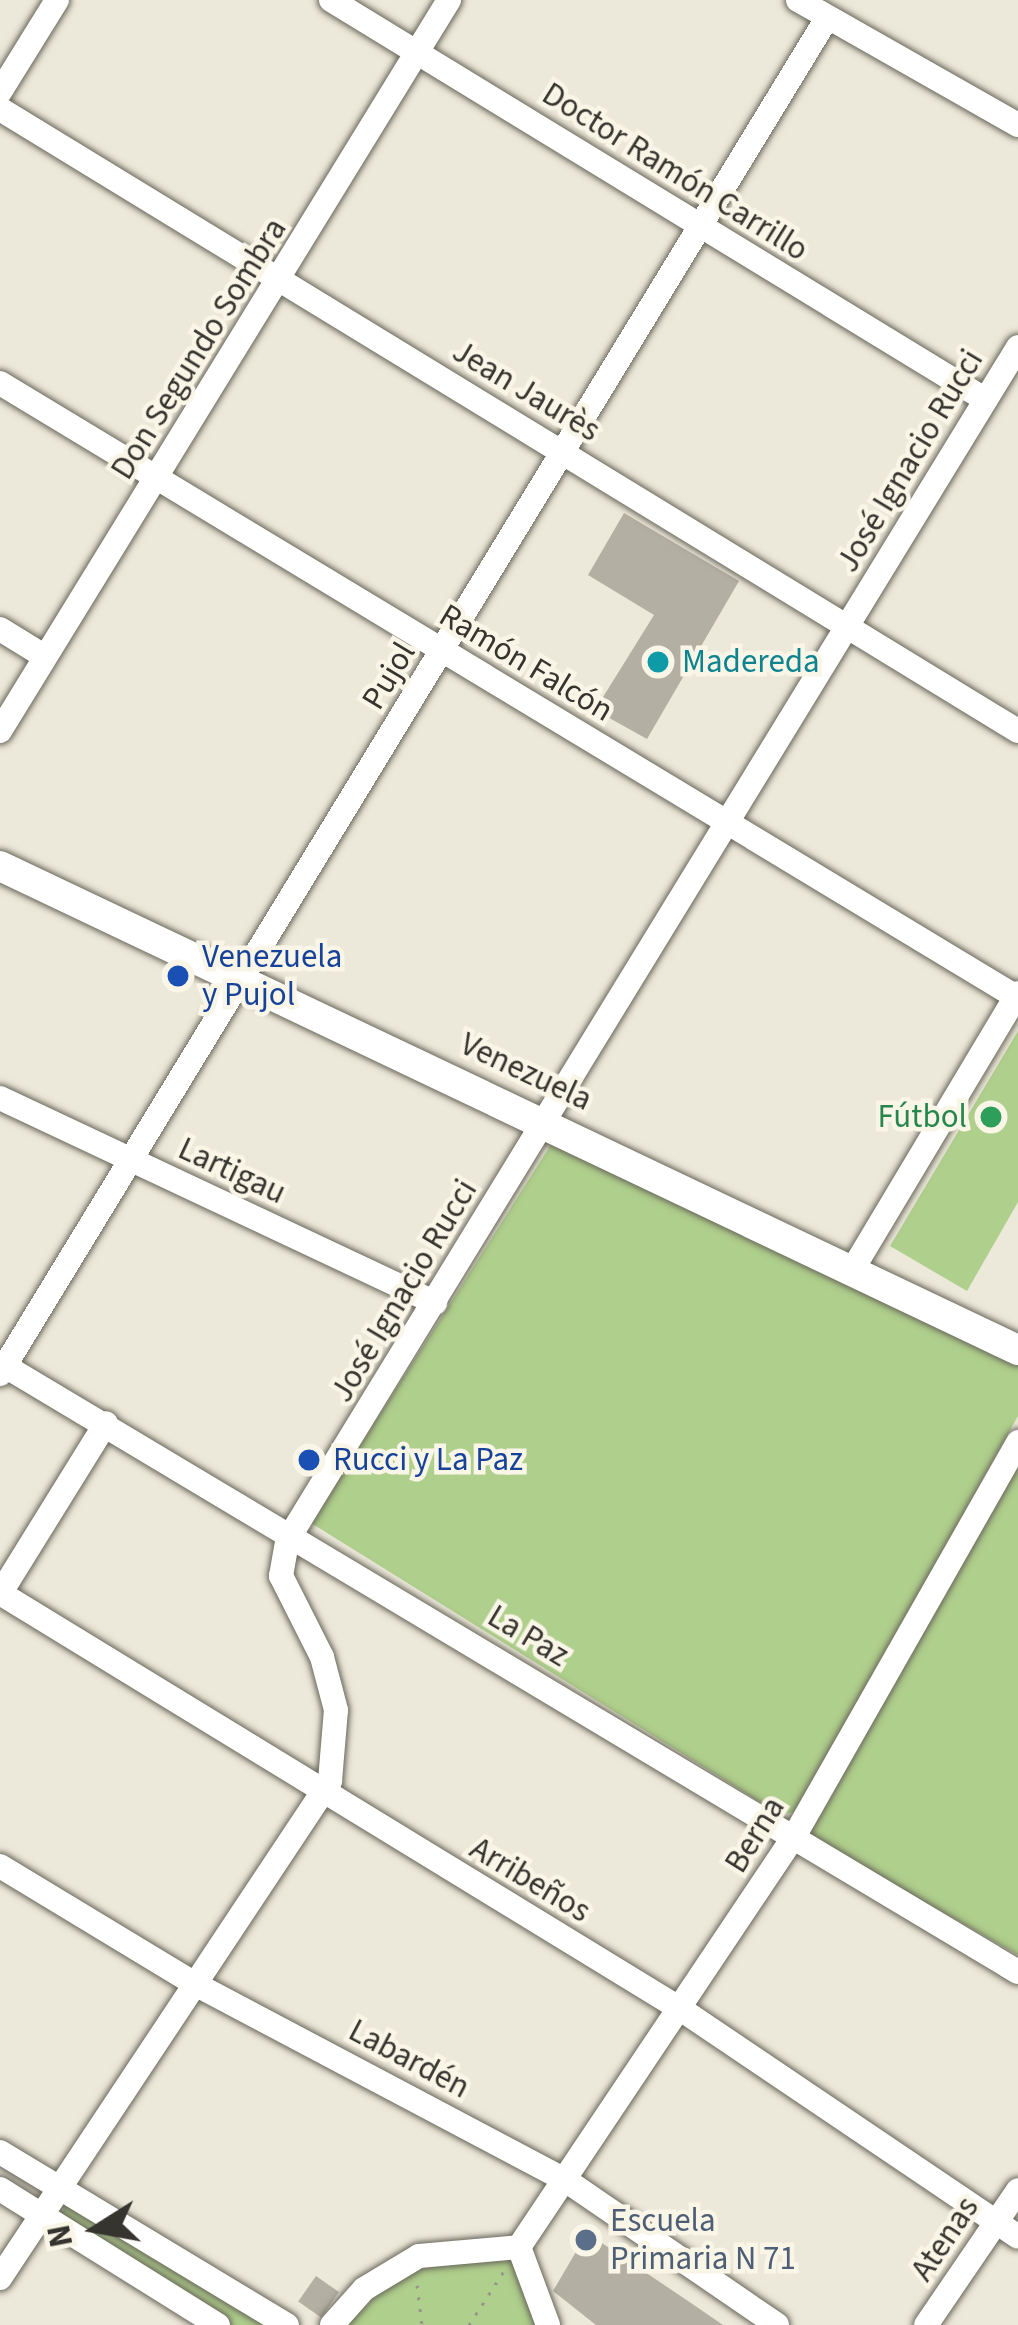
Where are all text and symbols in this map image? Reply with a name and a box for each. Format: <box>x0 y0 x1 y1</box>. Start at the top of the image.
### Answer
street label: Doctor Ramón Carrillo <box>535 74 815 270</box>
street label: Don Segundo Sombra <box>103 211 295 487</box>
street label: Jean Jaurès <box>445 332 607 450</box>
street label: José Ignacio Rucci <box>828 343 992 579</box>
street label: Ramón Falcón <box>432 596 620 730</box>
street label: Pujol <box>354 635 424 717</box>
place label: Madereda <box>682 642 820 682</box>
marker: Madereda <box>645 649 671 675</box>
place label: Venezuela y Pujol <box>202 937 342 1015</box>
marker: Venezuela y Pujol <box>165 963 191 989</box>
street label: Venezuela <box>454 1024 598 1120</box>
place label: Fútbol <box>878 1097 967 1137</box>
marker: Fútbol <box>978 1104 1004 1130</box>
street label: Lartigau <box>172 1129 292 1213</box>
street label: José Ignacio Rucci <box>322 1173 486 1409</box>
place label: Rucci y La Paz <box>333 1440 523 1480</box>
marker: Rucci y La Paz <box>296 1447 322 1473</box>
street label: La Paz <box>480 1597 576 1675</box>
street label: Berna <box>717 1790 793 1880</box>
street label: Arribeños <box>463 1829 597 1931</box>
street label: Labardén <box>342 2011 476 2107</box>
north arrow <box>36 2169 156 2289</box>
street label: Atenas <box>903 2189 987 2289</box>
place label: Escuela Primaria N 71 <box>610 2201 796 2279</box>
text: N <box>35 2221 85 2251</box>
marker: Escuela Primaria N 71 <box>573 2227 599 2253</box>

